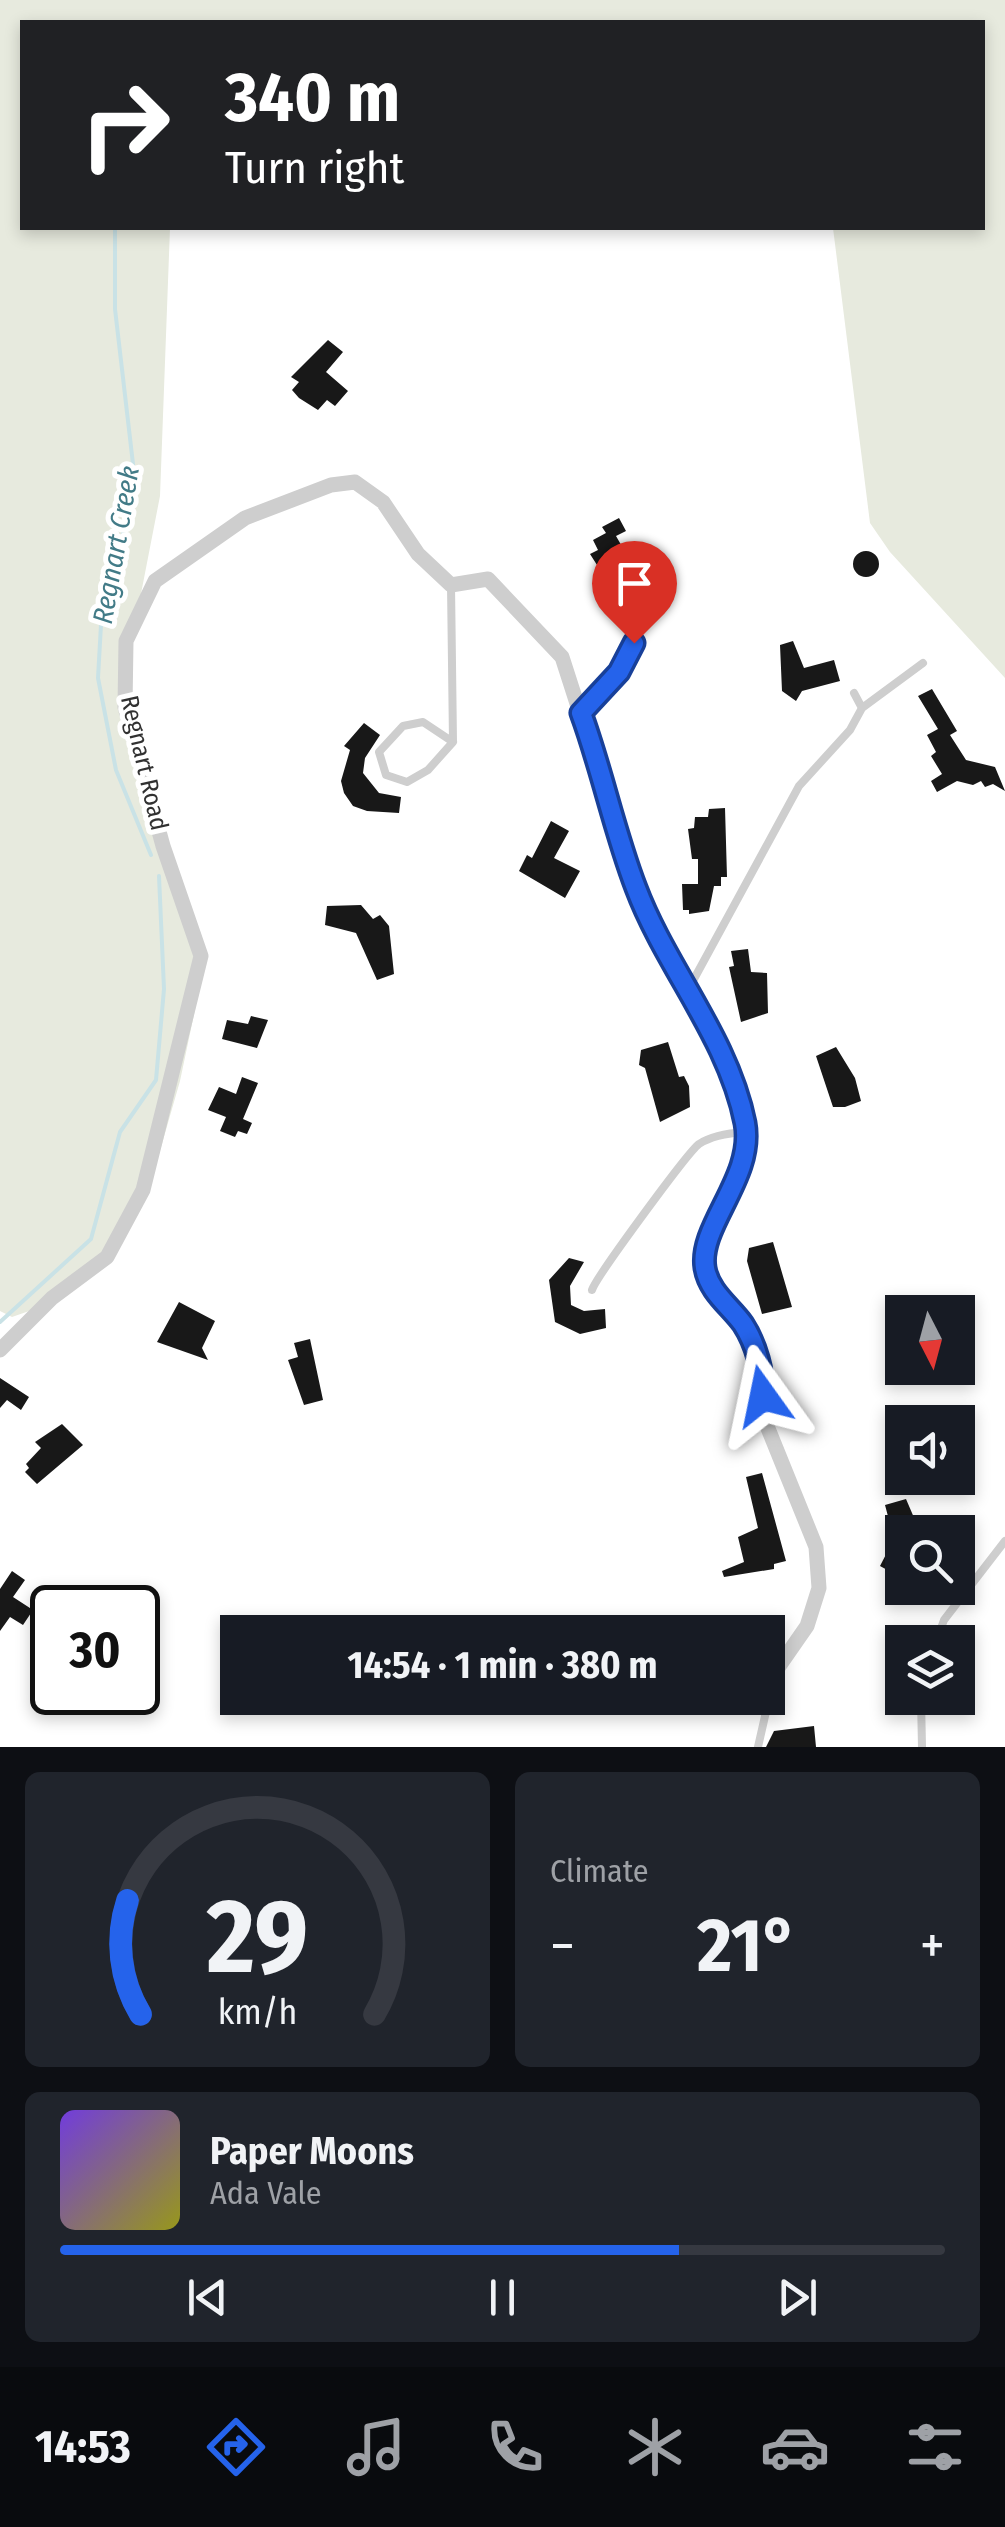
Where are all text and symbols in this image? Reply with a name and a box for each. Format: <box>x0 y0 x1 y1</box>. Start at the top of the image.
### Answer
text: 340 m <box>225 56 400 140</box>
icon: right <box>60 60 190 190</box>
text: Turn right <box>225 141 404 195</box>
water label: Regnart Creek <box>86 463 146 627</box>
pin <box>592 541 677 644</box>
icon: arrive <box>607 556 662 611</box>
street label: Regnart Road <box>114 693 174 833</box>
north arrow <box>885 1295 975 1385</box>
map controls <box>885 1295 975 1715</box>
position arrow <box>711 1344 815 1448</box>
button: sound <box>885 1405 975 1495</box>
button: search <box>885 1515 975 1605</box>
speed limit sign: 30 <box>30 1585 160 1715</box>
button: layers <box>885 1625 975 1715</box>
text: 14:54 · 1 min · 380 m <box>347 1642 658 1688</box>
text: Climate <box>550 1852 649 1890</box>
text: 29 <box>206 1875 308 2000</box>
text: 21° <box>697 1901 798 1991</box>
text: − <box>550 1913 575 1979</box>
text: + <box>920 1913 945 1979</box>
text: km/h <box>218 1991 297 2033</box>
text: Paper Moons <box>210 2128 414 2174</box>
text: Ada Vale <box>210 2174 322 2212</box>
icon: previous <box>180 2270 235 2325</box>
icon: pause <box>475 2270 530 2325</box>
icon: next <box>770 2270 825 2325</box>
icon: directions <box>201 2412 271 2482</box>
icon: music <box>341 2412 411 2482</box>
icon: phone <box>480 2412 550 2482</box>
icon: climate <box>620 2412 690 2482</box>
icon: car <box>760 2412 830 2482</box>
icon: filters <box>900 2412 970 2482</box>
text: 14:53 <box>35 2420 131 2474</box>

